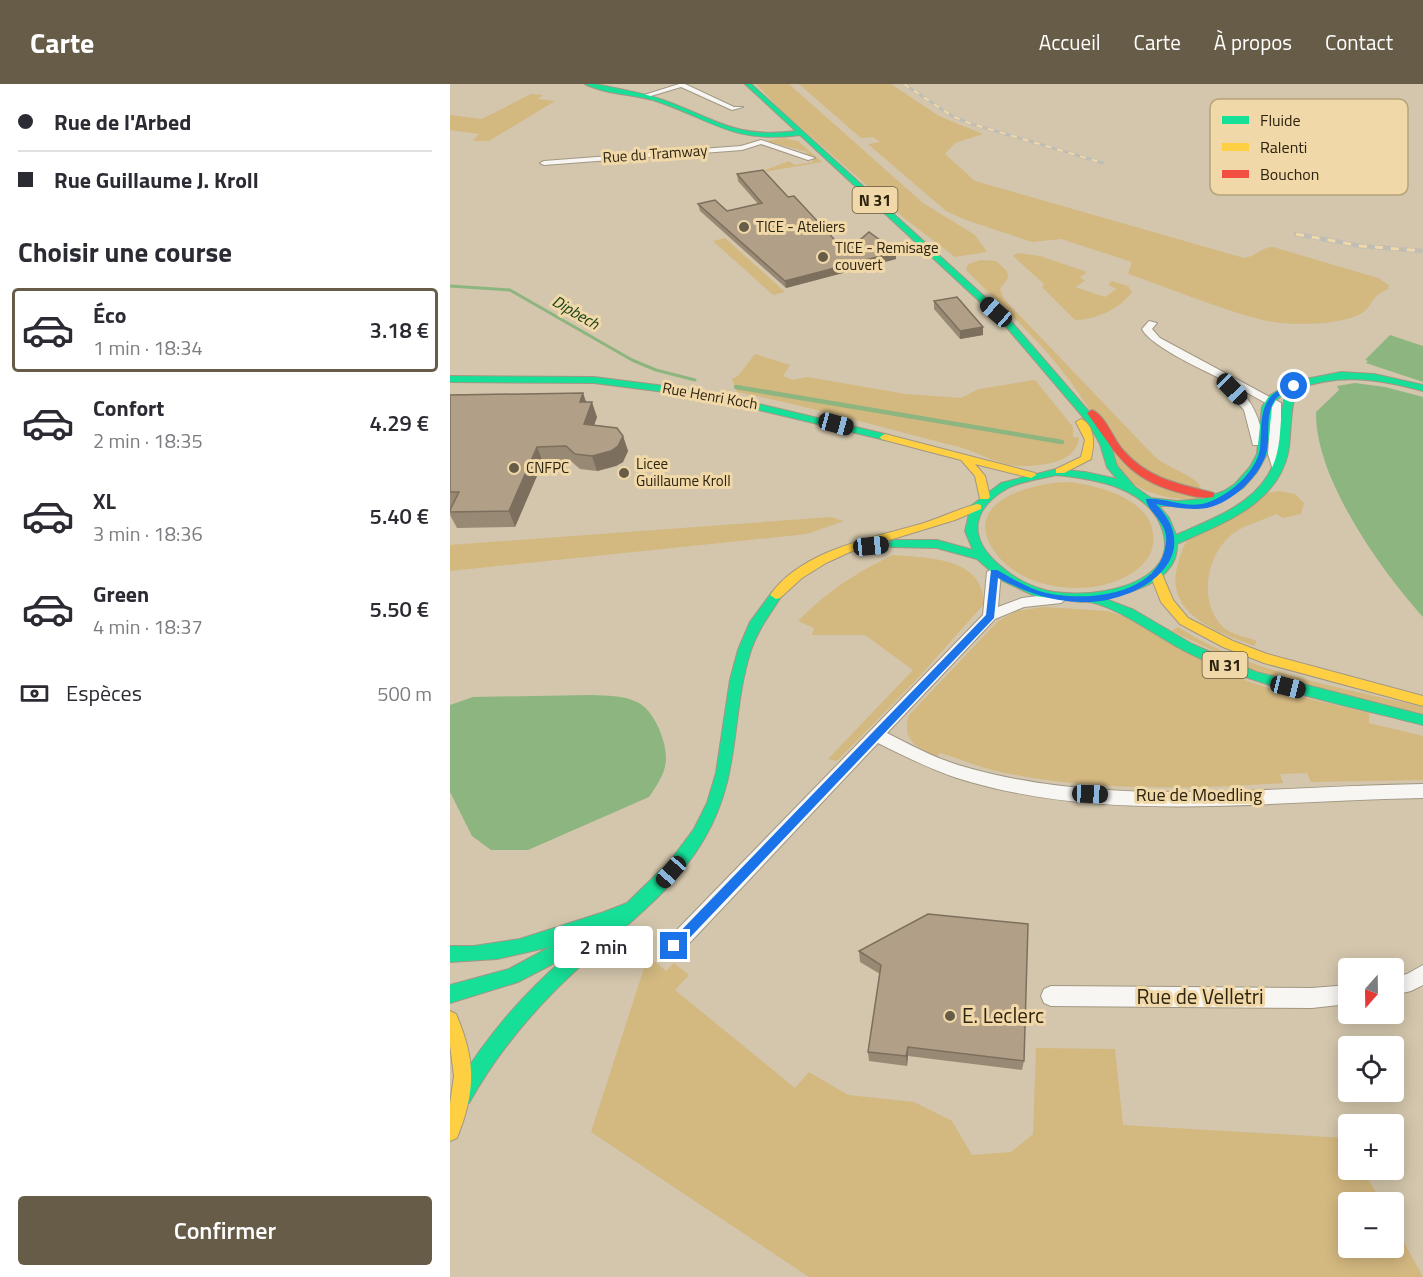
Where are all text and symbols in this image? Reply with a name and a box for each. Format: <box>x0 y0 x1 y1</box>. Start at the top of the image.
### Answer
text: Carte <box>30 21 94 64</box>
text: Accueil <box>1039 26 1101 58</box>
text: Carte <box>1134 26 1181 58</box>
text: À propos <box>1214 26 1292 58</box>
text: Contact <box>1325 26 1393 58</box>
legend <box>1210 99 1408 195</box>
text: Rue de l'Arbed <box>54 105 191 139</box>
text: Fluide <box>1260 108 1301 132</box>
text: Ralenti <box>1260 135 1307 159</box>
street label: Rue du Tramway <box>602 138 708 169</box>
text: Bouchon <box>1260 162 1319 186</box>
text: Rue Guillaume J. Kroll <box>54 163 259 197</box>
road number: N 31 <box>852 187 898 213</box>
place label: TICE - Ateliers <box>756 215 845 238</box>
marker: TICE - Ateliers <box>737 220 751 234</box>
text: Choisir une course <box>18 231 232 272</box>
place label: TICE - Remisage couvert <box>835 236 939 276</box>
marker: TICE - Remisage couvert <box>816 250 830 264</box>
water label: Dipbech <box>548 289 605 336</box>
car <box>977 293 1015 331</box>
text: Éco <box>93 298 126 332</box>
icon: car <box>21 303 75 357</box>
text: 3.18 € <box>370 313 429 347</box>
text: 1 min · 18:34 <box>93 332 203 363</box>
car <box>1213 370 1251 408</box>
route start <box>1280 372 1307 399</box>
street label: Rue Henri Koch <box>661 376 760 415</box>
text: Confort <box>93 391 164 425</box>
icon: car <box>21 396 75 450</box>
text: 4.29 € <box>370 406 429 440</box>
car <box>816 411 856 437</box>
text: 2 min · 18:35 <box>93 425 203 456</box>
place label: Licee Guillaume Kroll <box>636 452 731 492</box>
place label: CNFPC <box>526 456 569 479</box>
marker: CNFPC <box>507 461 521 475</box>
marker: Licee Guillaume Kroll <box>617 466 631 480</box>
text: XL <box>93 484 116 518</box>
icon: car <box>21 489 75 543</box>
text: 5.40 € <box>370 499 429 533</box>
text: 3 min · 18:36 <box>93 518 203 549</box>
car <box>852 535 890 557</box>
text: Green <box>93 577 149 611</box>
icon: car <box>21 582 75 636</box>
text: 5.50 € <box>370 592 429 626</box>
text: 4 min · 18:37 <box>93 611 203 642</box>
road number: N 31 <box>1202 652 1248 678</box>
car <box>1268 674 1308 700</box>
text: Espèces <box>66 676 142 710</box>
icon: cash <box>18 677 51 710</box>
text: 500 m <box>377 678 432 709</box>
street label: Rue de Moedling <box>1136 781 1262 808</box>
car <box>1072 784 1108 804</box>
car <box>652 853 690 891</box>
callout: 2 min <box>554 925 653 967</box>
text: 2 min <box>579 931 628 962</box>
route end <box>660 932 687 959</box>
north arrow <box>1338 958 1404 1024</box>
map controls <box>1338 958 1404 1258</box>
street label: Rue de Velletri <box>1136 980 1264 1012</box>
place label: E. Leclerc <box>962 999 1044 1031</box>
marker: E. Leclerc <box>943 1009 957 1023</box>
button: locate <box>1338 1036 1404 1102</box>
button: + <box>1338 1114 1404 1180</box>
button: − <box>1338 1192 1404 1258</box>
button: Confirmer <box>18 1196 432 1265</box>

